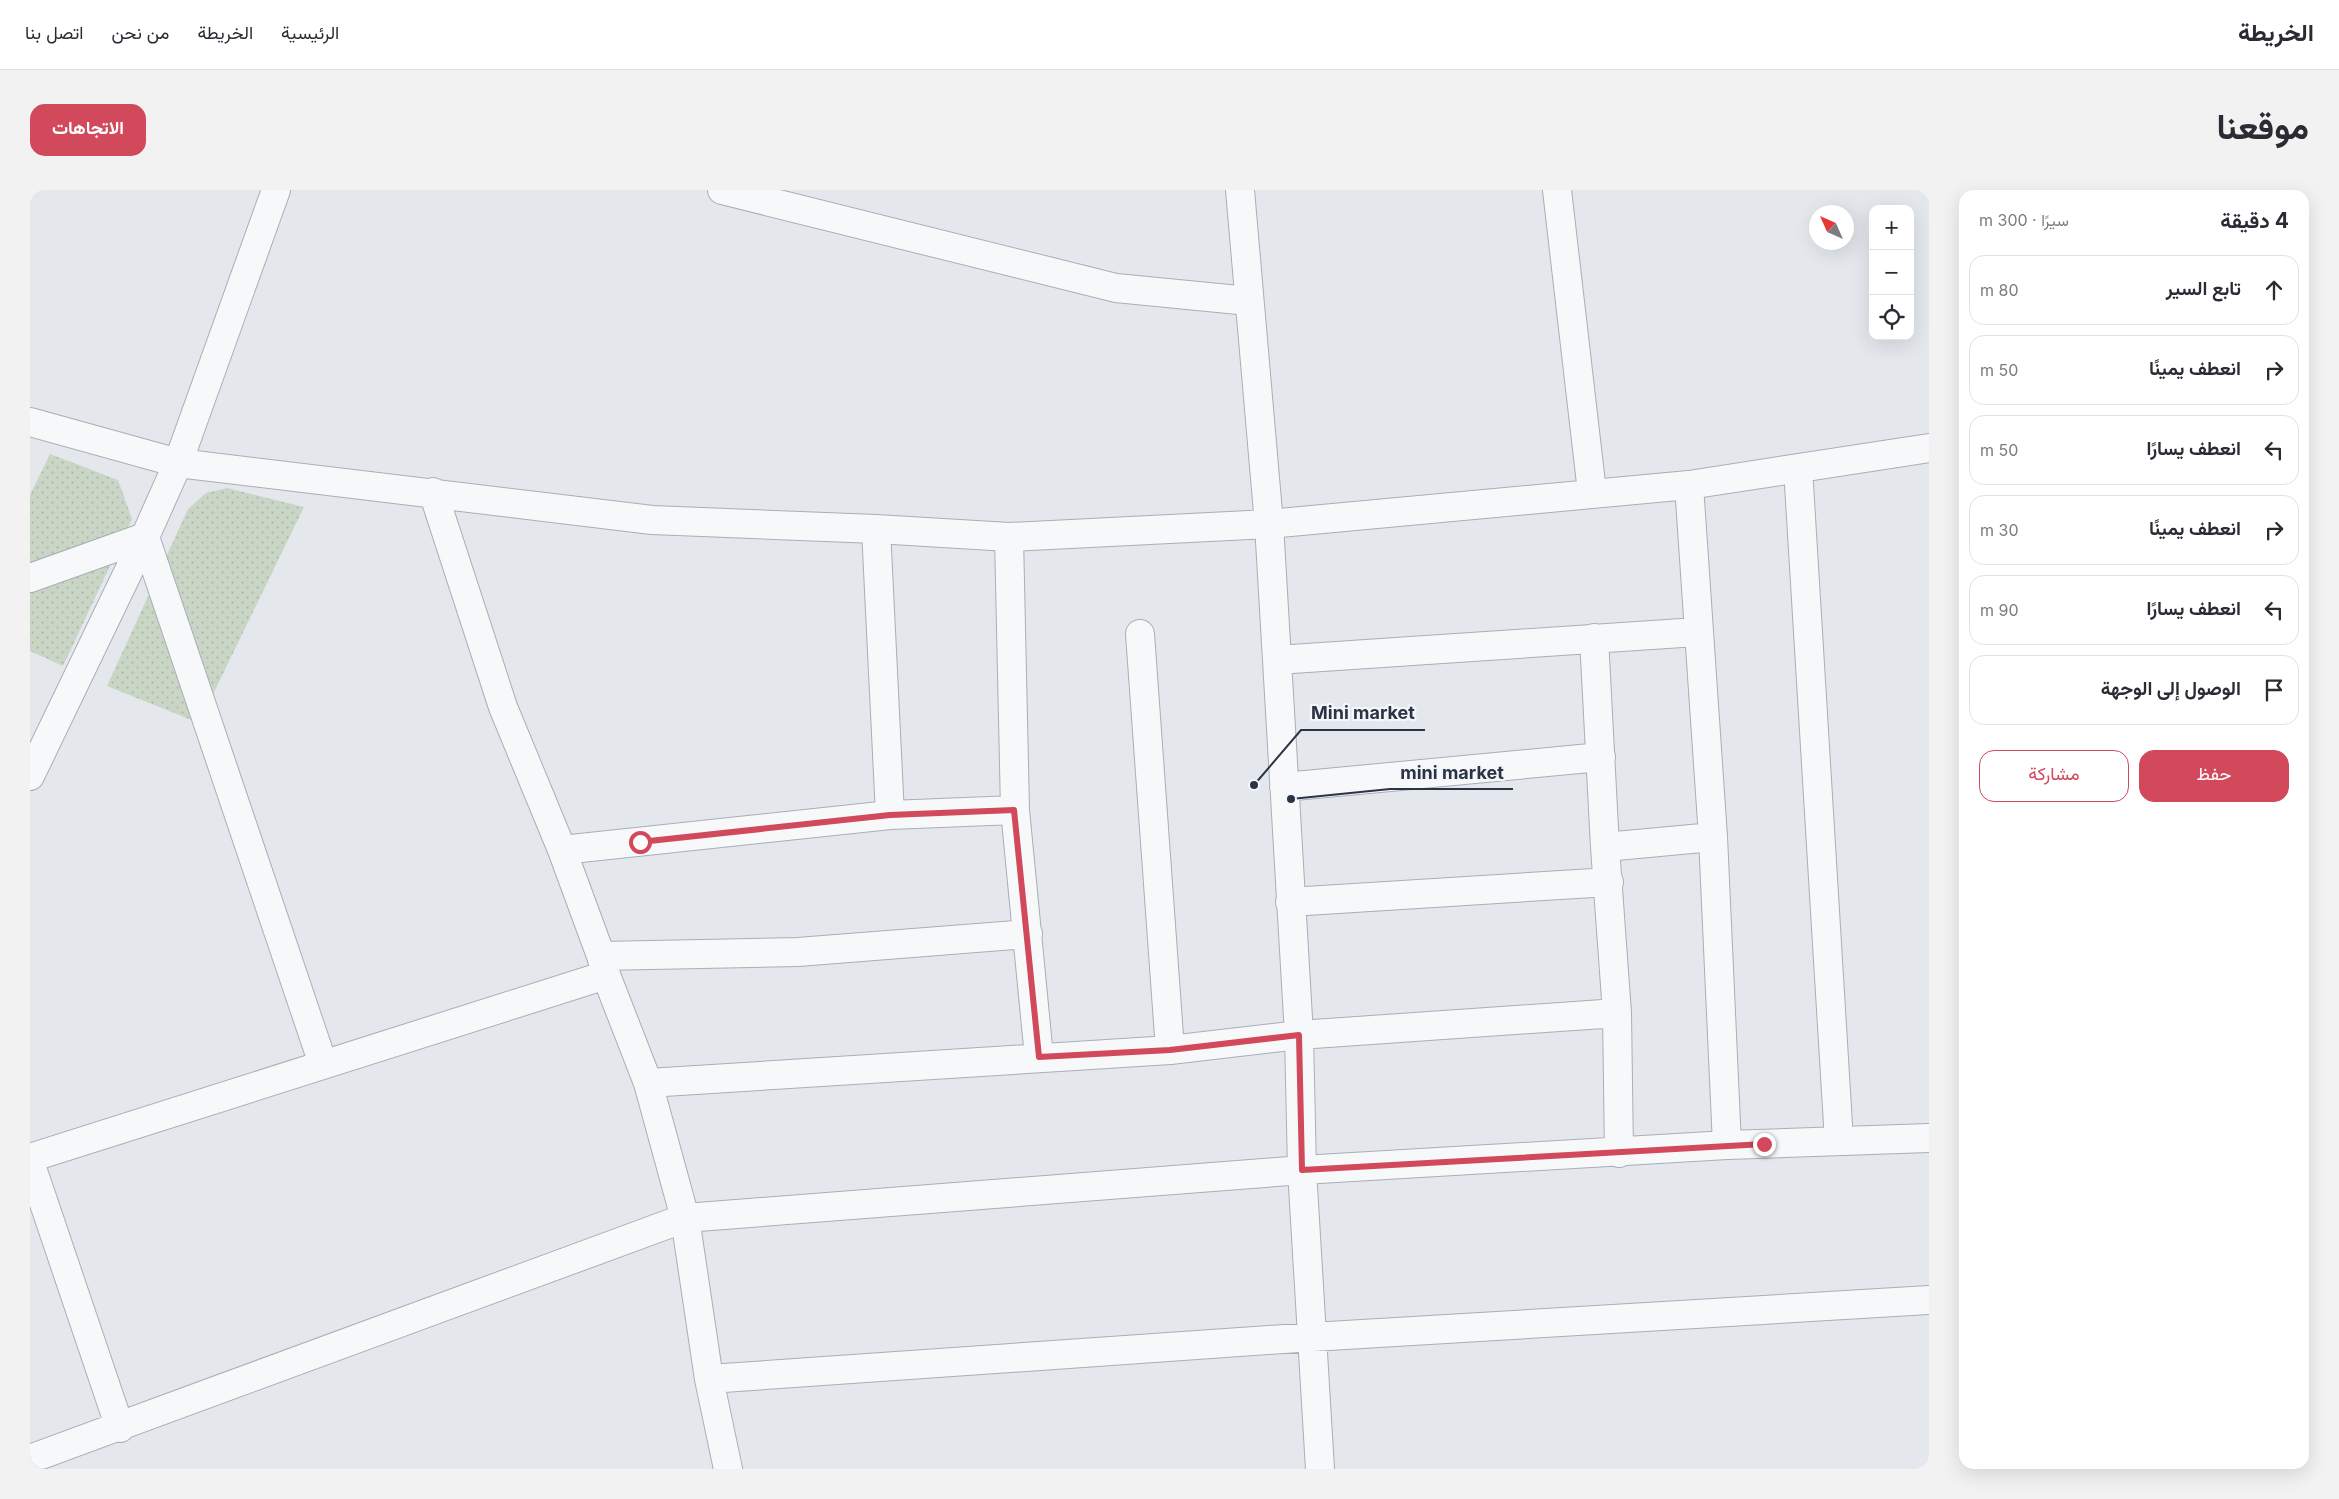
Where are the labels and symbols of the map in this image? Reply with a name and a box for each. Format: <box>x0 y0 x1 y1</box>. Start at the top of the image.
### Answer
north arrow <box>1809 205 1854 250</box>
callout: Mini market <box>1301 697 1425 730</box>
text: Mini market <box>1311 702 1415 723</box>
callout: mini market <box>1390 756 1513 789</box>
text: mini market <box>1400 762 1504 783</box>
route start <box>629 831 652 854</box>
route end <box>1753 1133 1776 1156</box>

